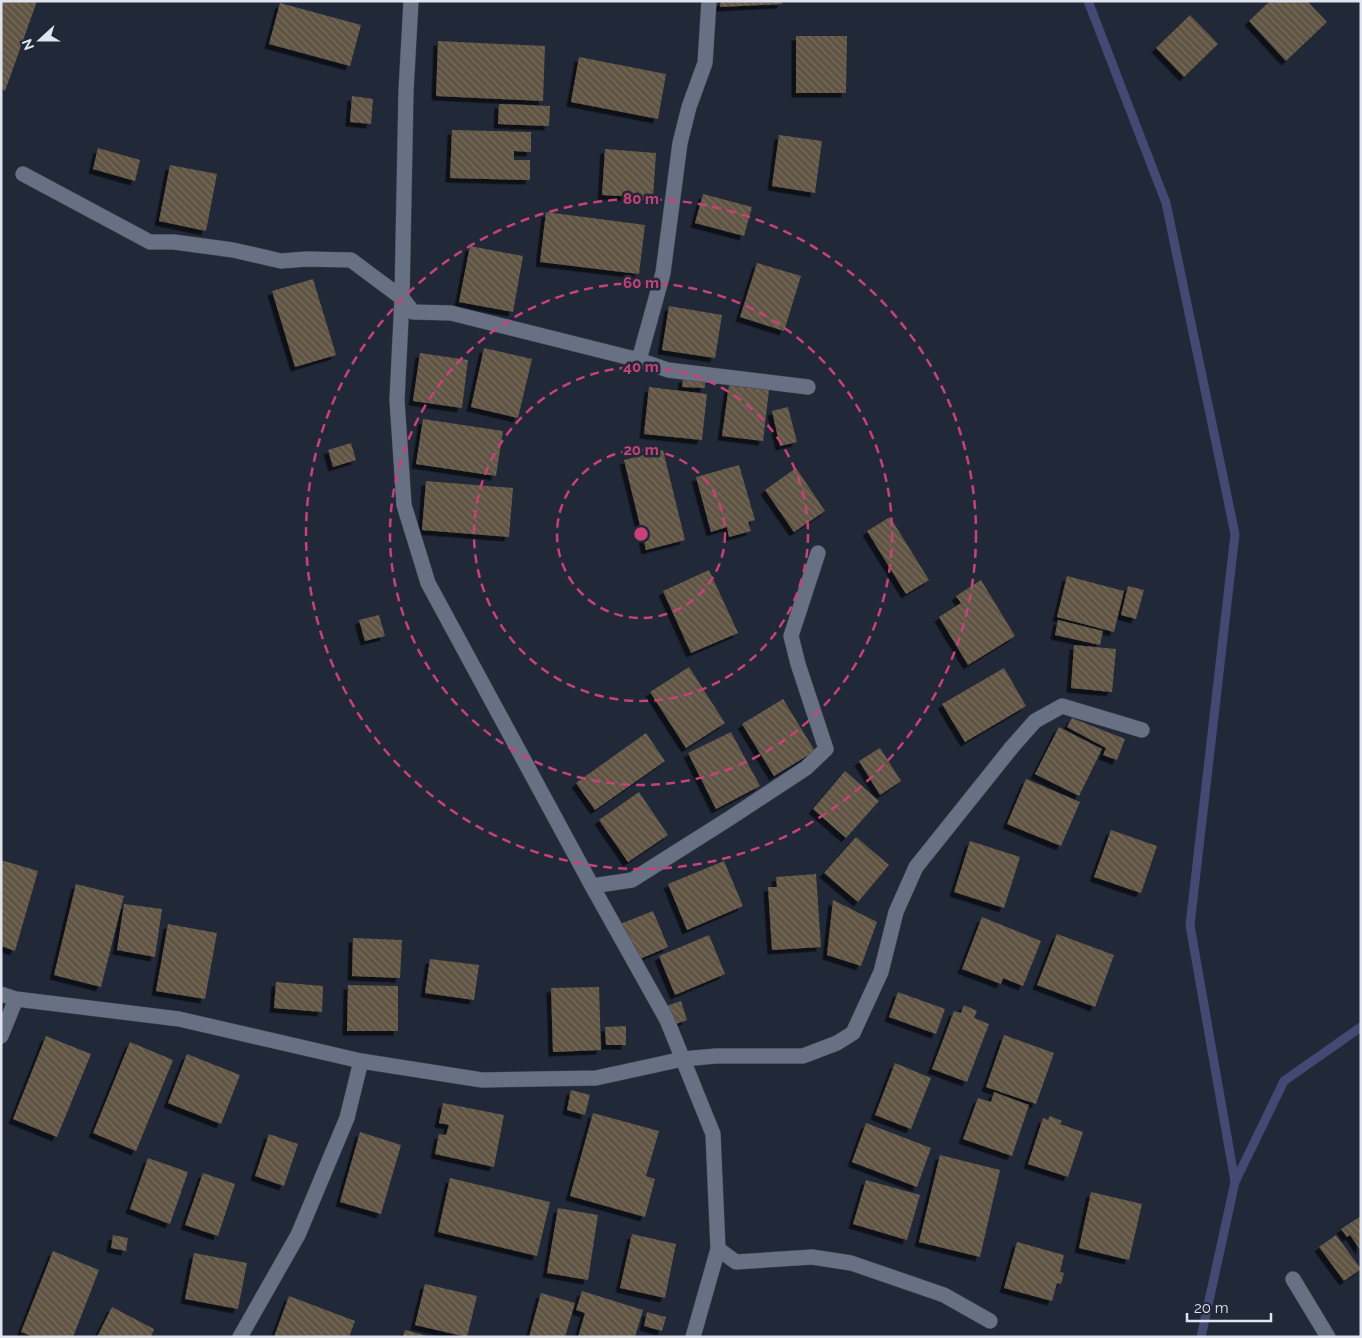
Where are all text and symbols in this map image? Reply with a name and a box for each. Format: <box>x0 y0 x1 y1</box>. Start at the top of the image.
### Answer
north arrow <box>15 15 65 65</box>
text: N <box>18 37 37 53</box>
text: 80 m <box>623 190 659 208</box>
text: 60 m <box>623 274 659 292</box>
text: 40 m <box>623 358 659 376</box>
text: 20 m <box>623 441 659 459</box>
centre of rings <box>632 525 650 543</box>
scale bar <box>1187 1290 1271 1322</box>
text: 20 m <box>1194 1299 1229 1317</box>

